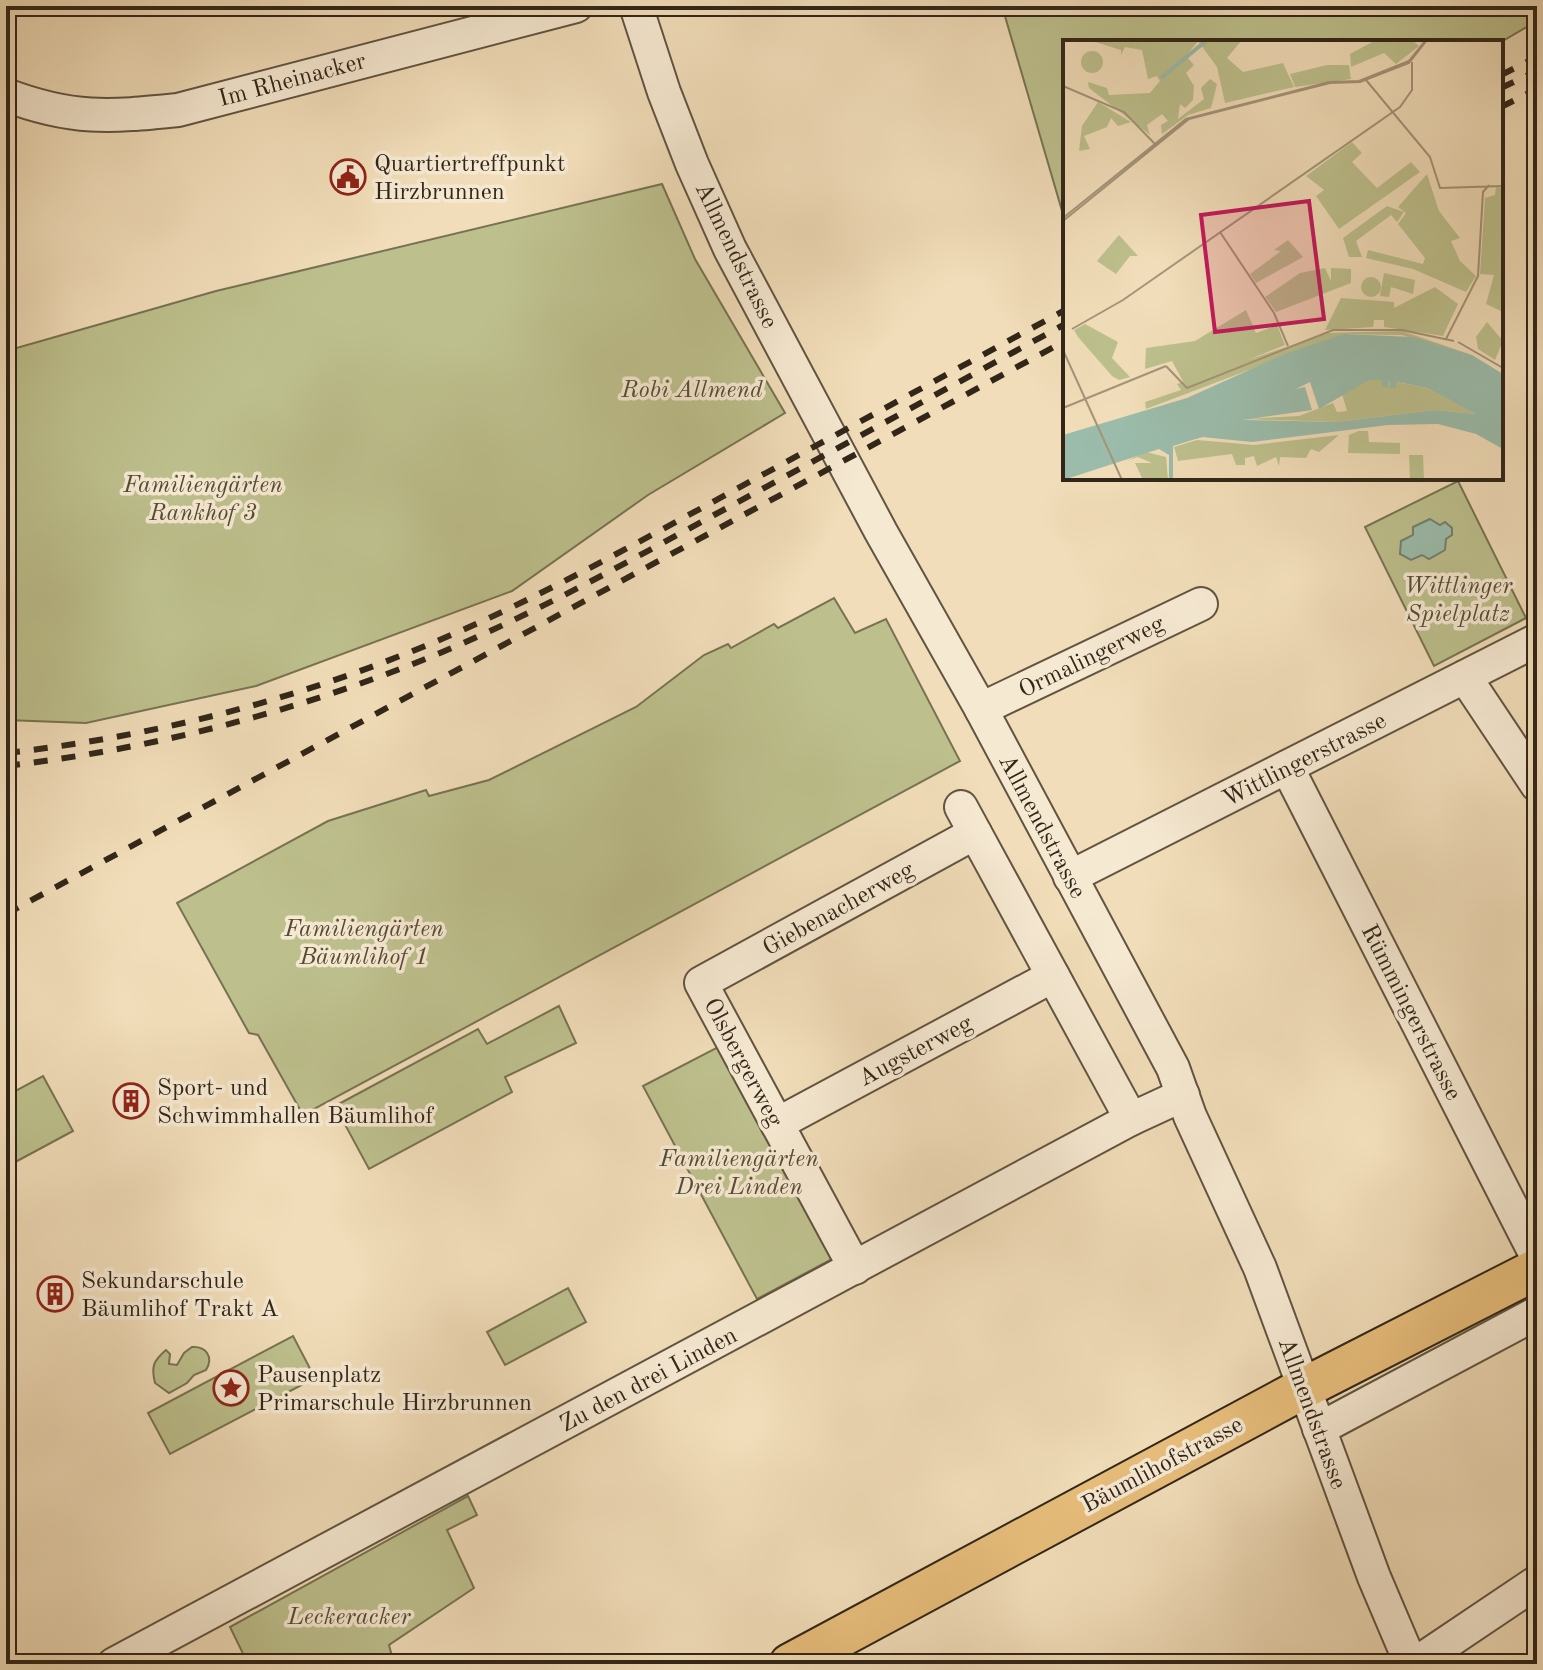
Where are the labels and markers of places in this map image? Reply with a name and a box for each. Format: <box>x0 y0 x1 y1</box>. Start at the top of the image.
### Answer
place label: Quartiertreffpunkt Hirzbrunnen <box>374 153 565 205</box>
public building icon: Quartiertreffpunkt Hirzbrunnen <box>329 158 367 196</box>
place label: Sport- und Schwimmhallen Bäumlihof <box>157 1077 434 1129</box>
building icon: Sport- und Schwimmhallen Bäumlihof <box>112 1082 150 1120</box>
place label: Sekundarschule Bäumlihof Trakt A <box>81 1270 279 1322</box>
building icon: Sekundarschule Bäumlihof Trakt A <box>36 1275 74 1313</box>
place label: Pausenplatz Primarschule Hirzbrunnen <box>257 1364 532 1416</box>
place icon: Pausenplatz Primarschule Hirzbrunnen <box>212 1369 250 1407</box>

